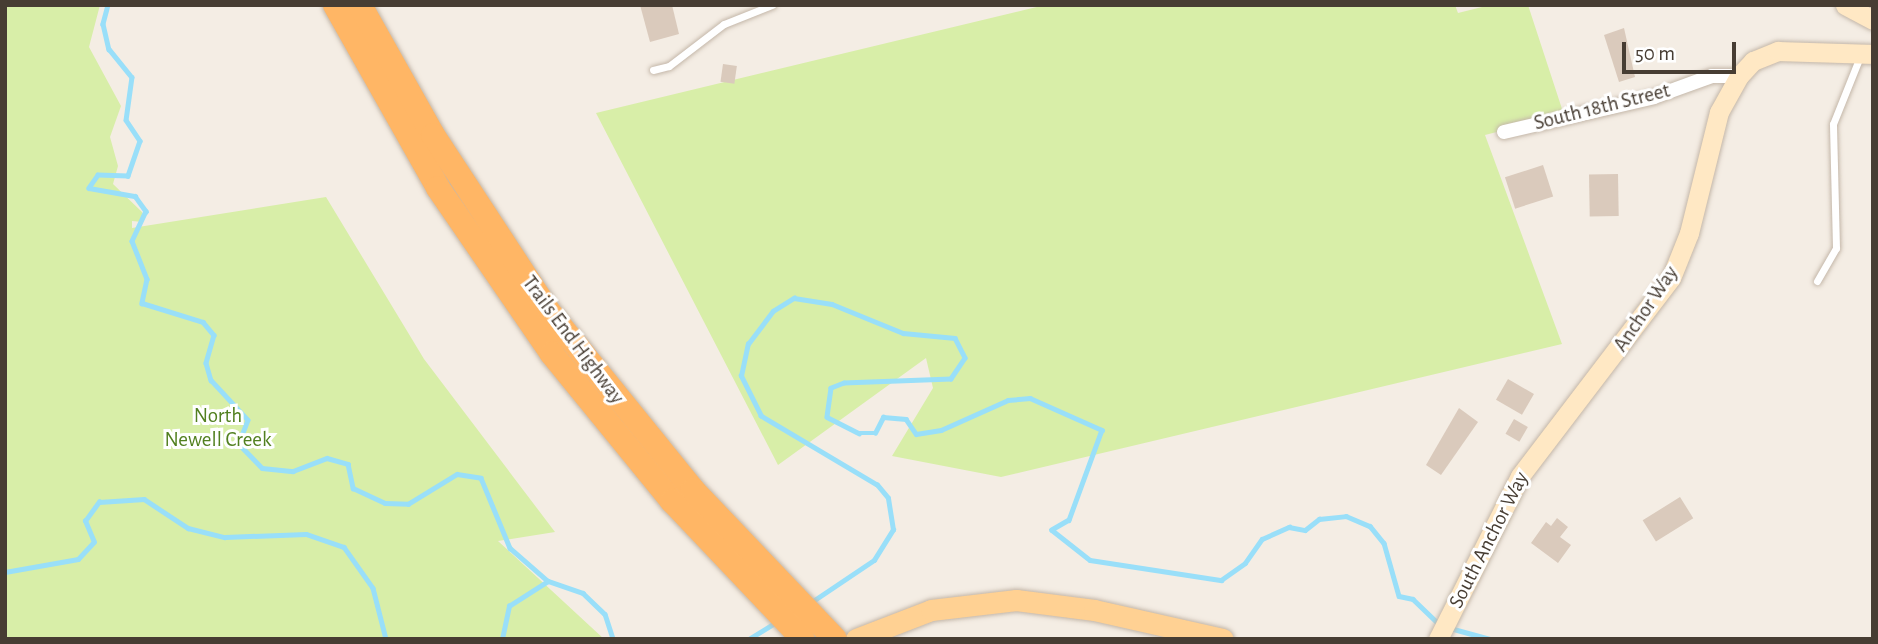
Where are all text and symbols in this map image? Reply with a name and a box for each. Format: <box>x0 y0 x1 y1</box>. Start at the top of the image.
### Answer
scale bar <box>1626 28 1740 72</box>
text: 50 m <box>1635 43 1675 64</box>
street label: South 18th Street <box>1531 78 1673 136</box>
street label: Anchor Way <box>1608 261 1684 357</box>
street label: Trails End Highway <box>517 271 629 409</box>
park label: North Newell Creek <box>164 403 272 453</box>
street label: South Anchor Way <box>1444 468 1534 612</box>

